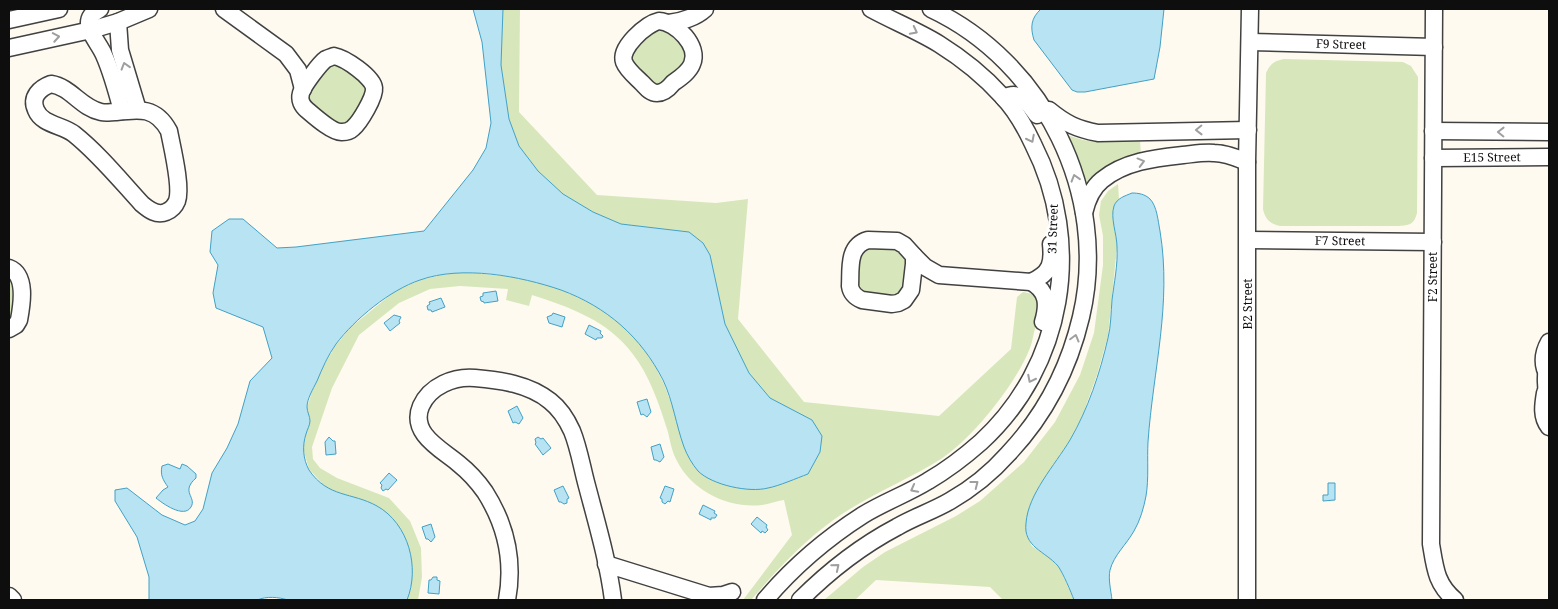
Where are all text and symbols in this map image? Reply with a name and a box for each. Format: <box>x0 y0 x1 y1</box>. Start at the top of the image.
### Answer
one-way arrow <box>909 25 918 35</box>
one-way arrow <box>52 33 61 43</box>
street label: F9 Street <box>1316 35 1366 53</box>
one-way arrow <box>121 63 131 71</box>
one-way arrow <box>1195 125 1203 136</box>
one-way arrow <box>1496 127 1504 137</box>
one-way arrow <box>1025 134 1035 143</box>
street label: E15 Street <box>1463 148 1521 166</box>
one-way arrow <box>1137 157 1146 168</box>
one-way arrow <box>1071 174 1081 183</box>
street label: 31 Street <box>1043 204 1062 254</box>
street label: F7 Street <box>1315 232 1365 249</box>
street label: F2 Street <box>1424 252 1441 302</box>
street label: B2 Street <box>1239 278 1256 330</box>
one-way arrow <box>1070 334 1080 343</box>
one-way arrow <box>1027 374 1037 383</box>
one-way arrow <box>969 481 978 489</box>
one-way arrow <box>910 483 919 493</box>
one-way arrow <box>831 564 840 573</box>

